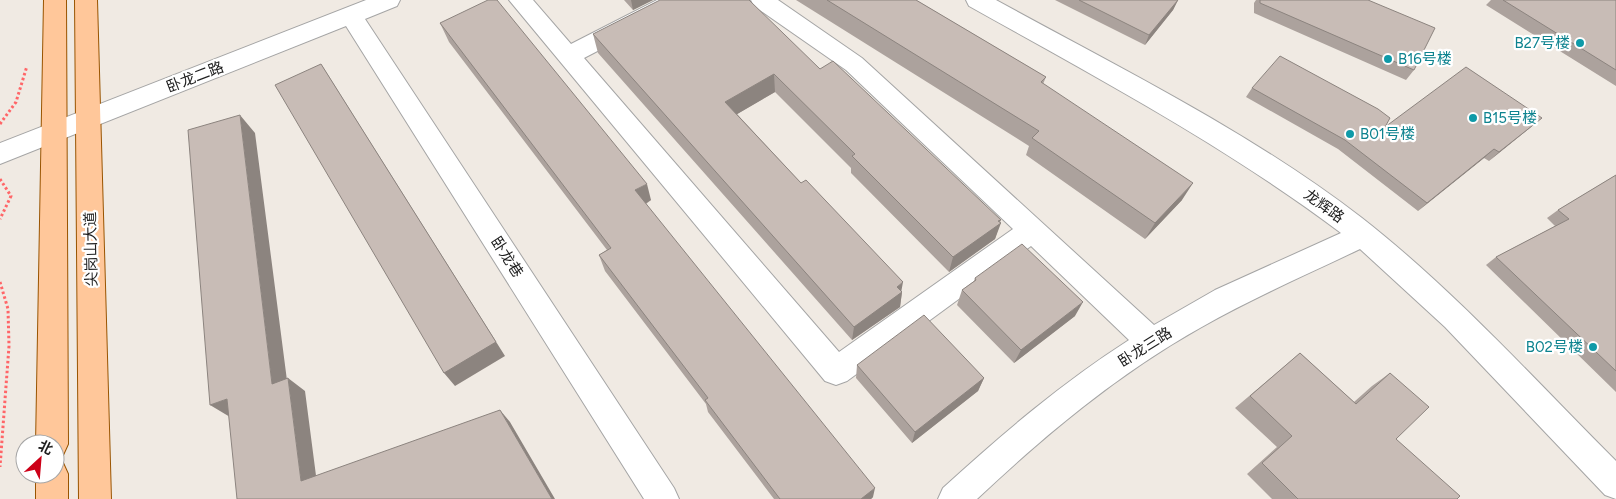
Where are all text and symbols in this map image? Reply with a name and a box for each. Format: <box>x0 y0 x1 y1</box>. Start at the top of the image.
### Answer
place label: B27号楼 <box>1514 34 1570 52</box>
marker: B27号楼 <box>1574 37 1586 49</box>
place label: B16号楼 <box>1398 50 1452 68</box>
marker: B16号楼 <box>1382 53 1394 65</box>
street label: 卧龙二路 <box>164 58 226 96</box>
place label: B15号楼 <box>1483 109 1537 127</box>
marker: B15号楼 <box>1467 112 1479 124</box>
place label: B01号楼 <box>1360 125 1415 143</box>
marker: B01号楼 <box>1344 128 1356 140</box>
street label: 龙辉路 <box>1301 185 1347 227</box>
street label: 尖岗山大道 <box>81 211 101 287</box>
street label: 卧龙巷 <box>487 233 527 281</box>
street label: 卧龙三路 <box>1115 323 1175 371</box>
place label: B02号楼 <box>1526 338 1583 356</box>
marker: B02号楼 <box>1587 341 1599 353</box>
north arrow <box>15 434 65 484</box>
text: 北 <box>35 437 55 458</box>

